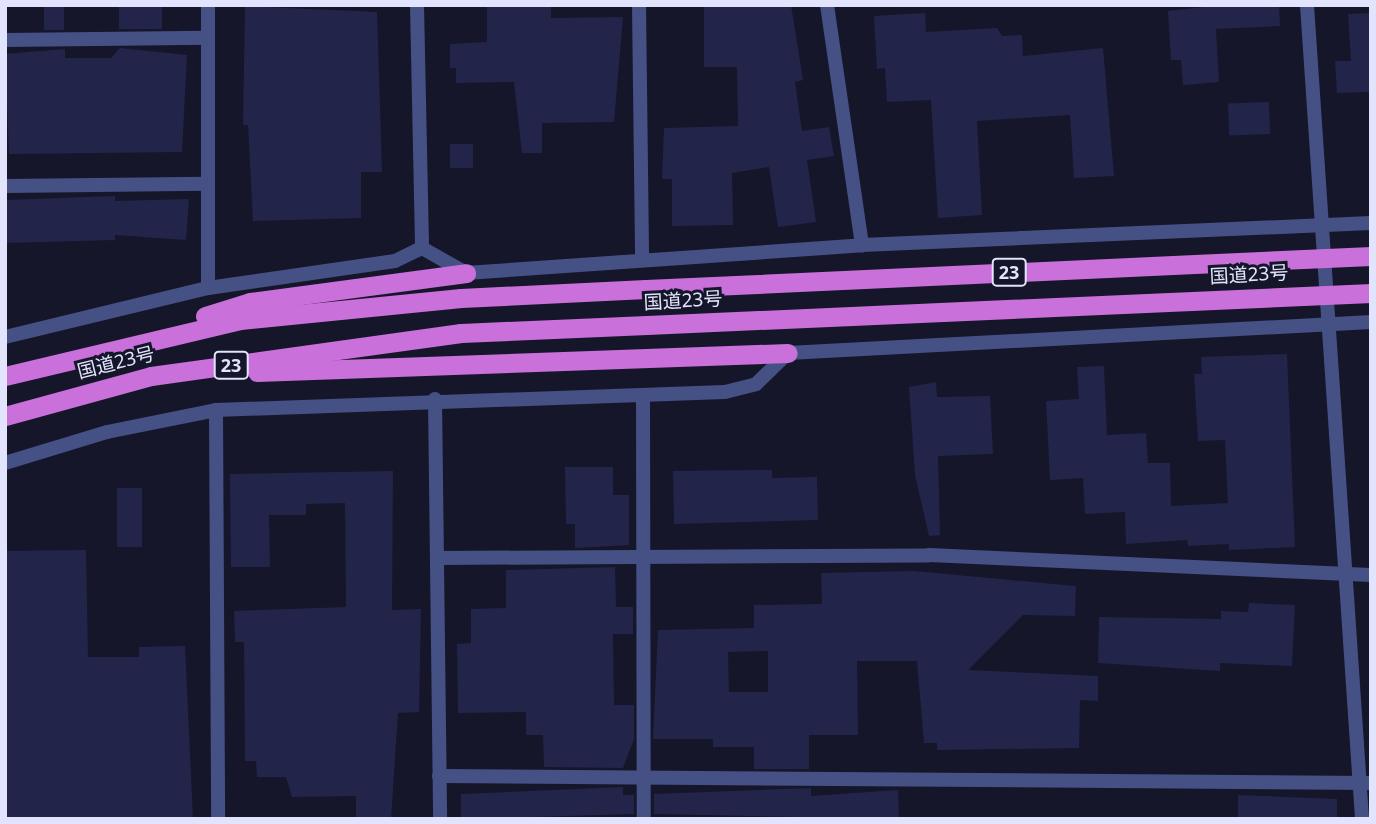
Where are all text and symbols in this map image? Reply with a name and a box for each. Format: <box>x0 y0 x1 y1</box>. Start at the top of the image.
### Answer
road number: 23 <box>992 258 1026 286</box>
street label: 国道23号 <box>1209 262 1289 288</box>
street label: 国道23号 <box>643 288 723 314</box>
street label: 国道23号 <box>75 342 157 384</box>
road number: 23 <box>214 351 248 380</box>

